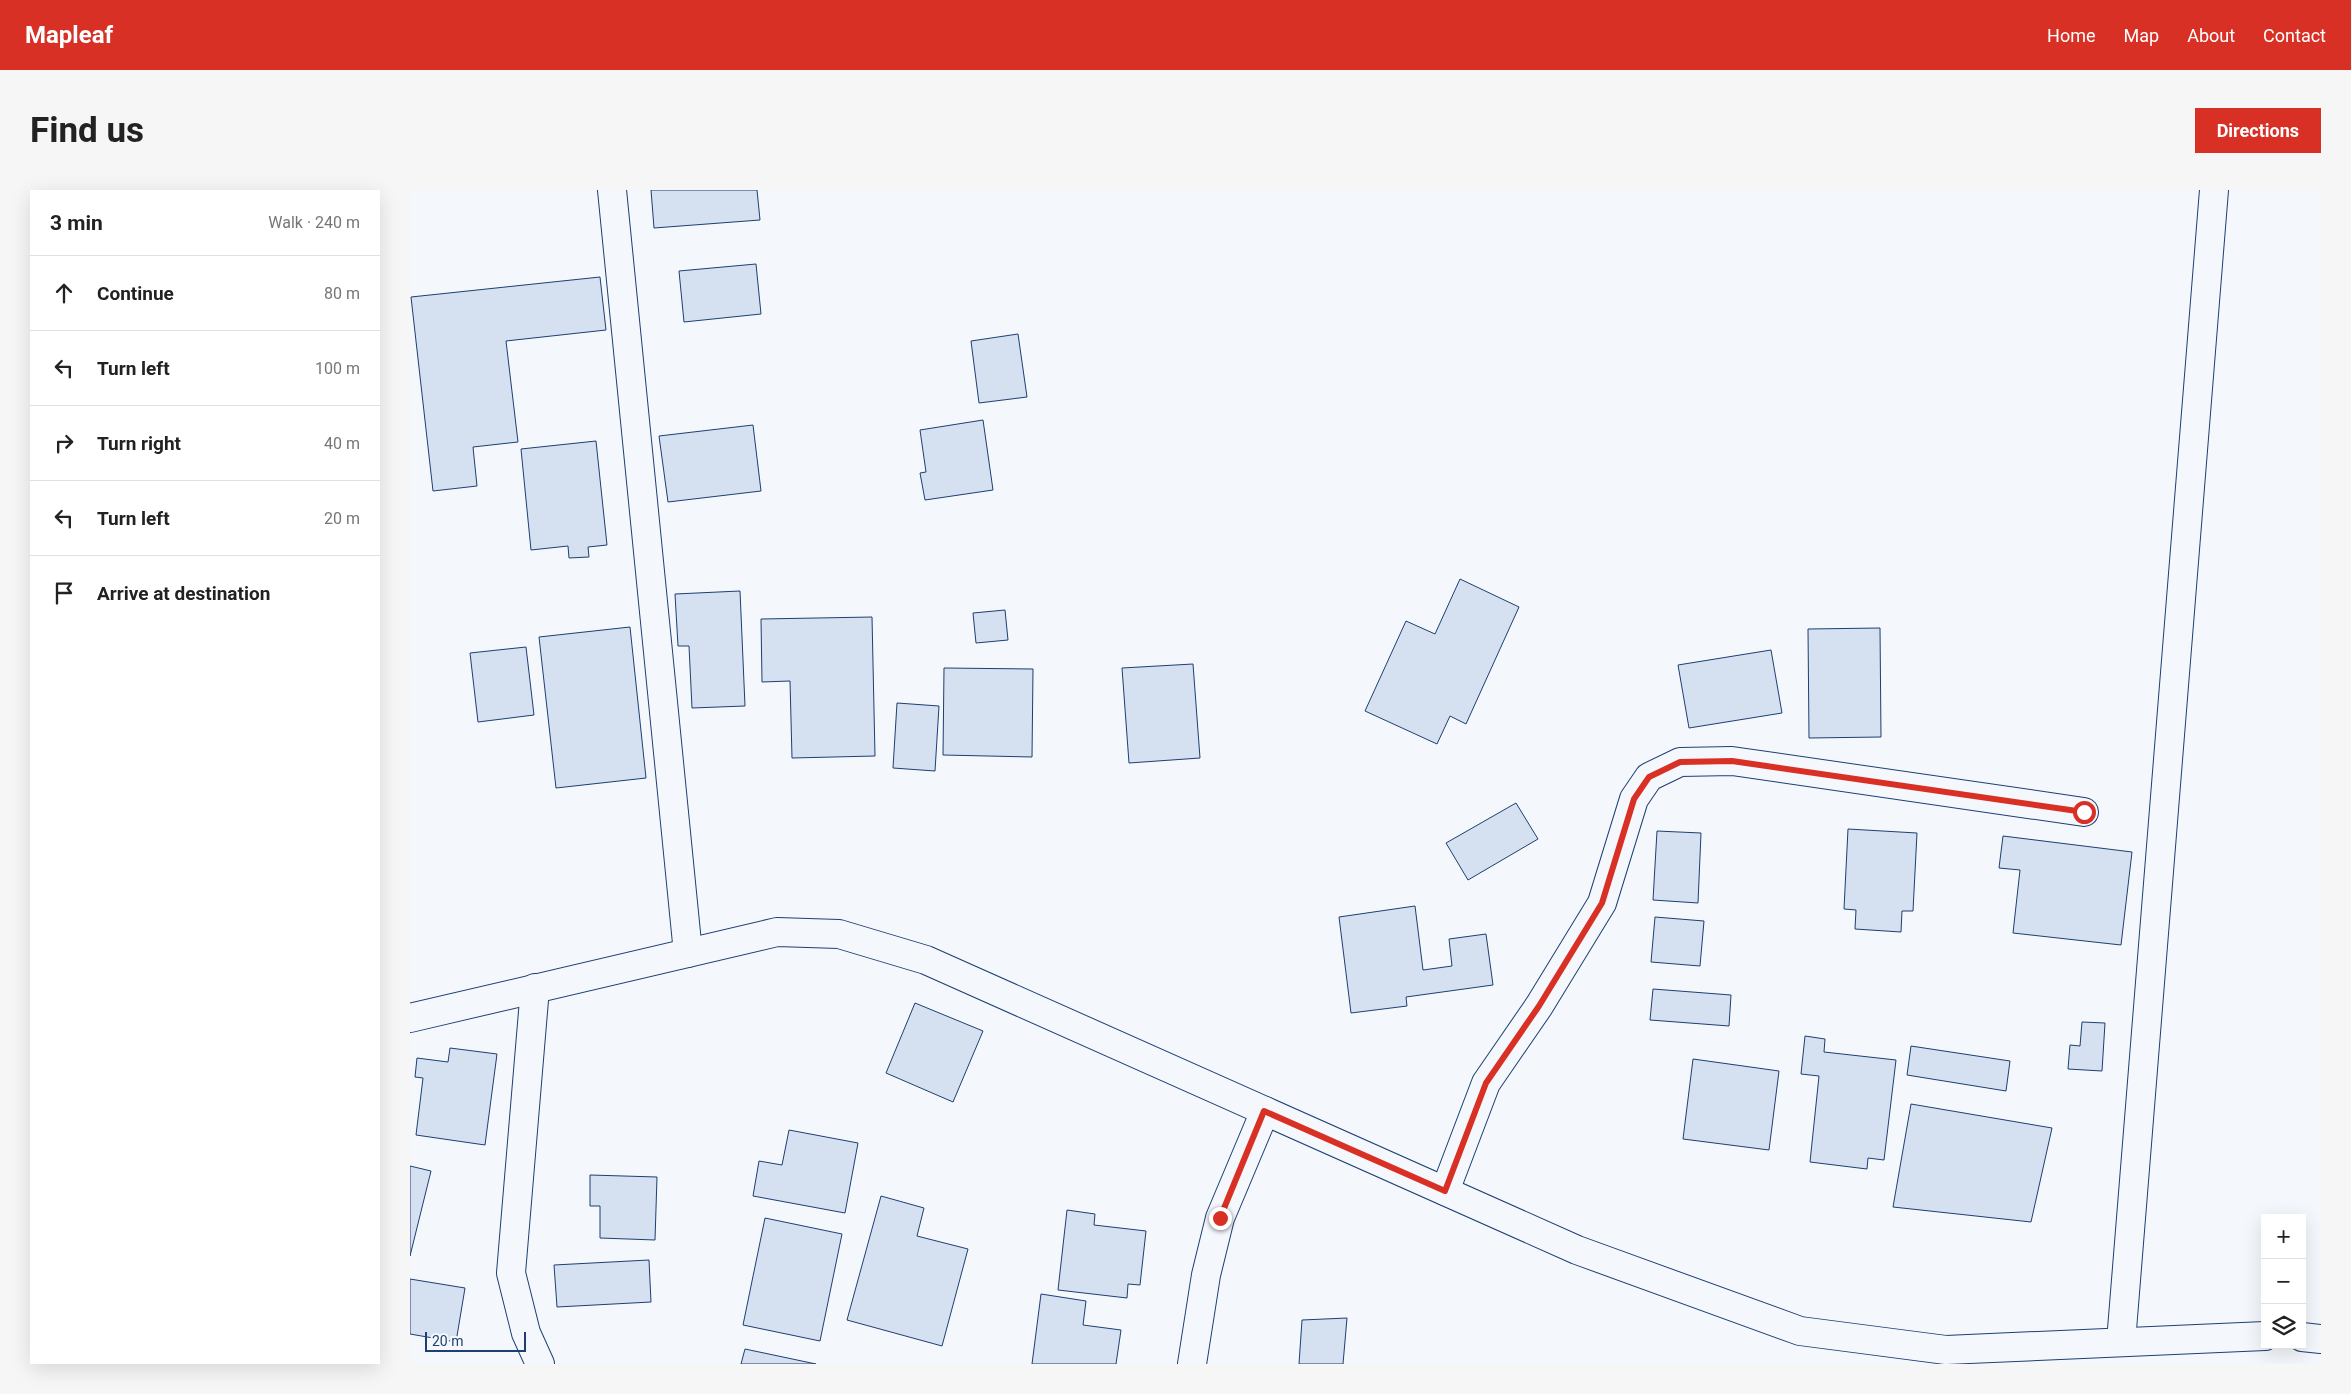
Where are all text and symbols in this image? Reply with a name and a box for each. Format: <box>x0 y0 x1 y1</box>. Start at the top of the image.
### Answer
text: Mapleaf <box>25 21 113 49</box>
text: Home <box>2047 25 2096 46</box>
text: Map <box>2124 25 2159 46</box>
text: About <box>2187 25 2235 46</box>
text: Contact <box>2263 25 2326 46</box>
button: Directions <box>2195 108 2321 153</box>
text: Find us <box>30 110 144 151</box>
text: 3 min <box>50 211 103 235</box>
text: Walk · 240 m <box>268 213 360 232</box>
icon: ahead <box>50 279 78 307</box>
text: Continue <box>97 282 174 305</box>
text: 80 m <box>324 284 360 303</box>
icon: left <box>50 354 78 382</box>
text: Turn left <box>97 357 170 380</box>
text: 100 m <box>315 359 360 378</box>
icon: right <box>50 429 78 457</box>
text: Turn right <box>97 432 181 455</box>
text: 40 m <box>324 434 360 453</box>
icon: left <box>50 504 78 532</box>
text: Turn left <box>97 507 170 530</box>
text: 20 m <box>324 509 360 528</box>
icon: arrive <box>50 579 78 607</box>
text: Arrive at destination <box>97 582 270 605</box>
route start <box>2073 801 2096 824</box>
route end <box>1209 1207 1232 1230</box>
map controls <box>2261 1214 2306 1349</box>
button: + <box>2261 1214 2306 1259</box>
button: − <box>2261 1259 2306 1304</box>
button: layers <box>2261 1304 2306 1349</box>
scale bar <box>425 1329 526 1352</box>
text: 20 m <box>432 1333 464 1349</box>

